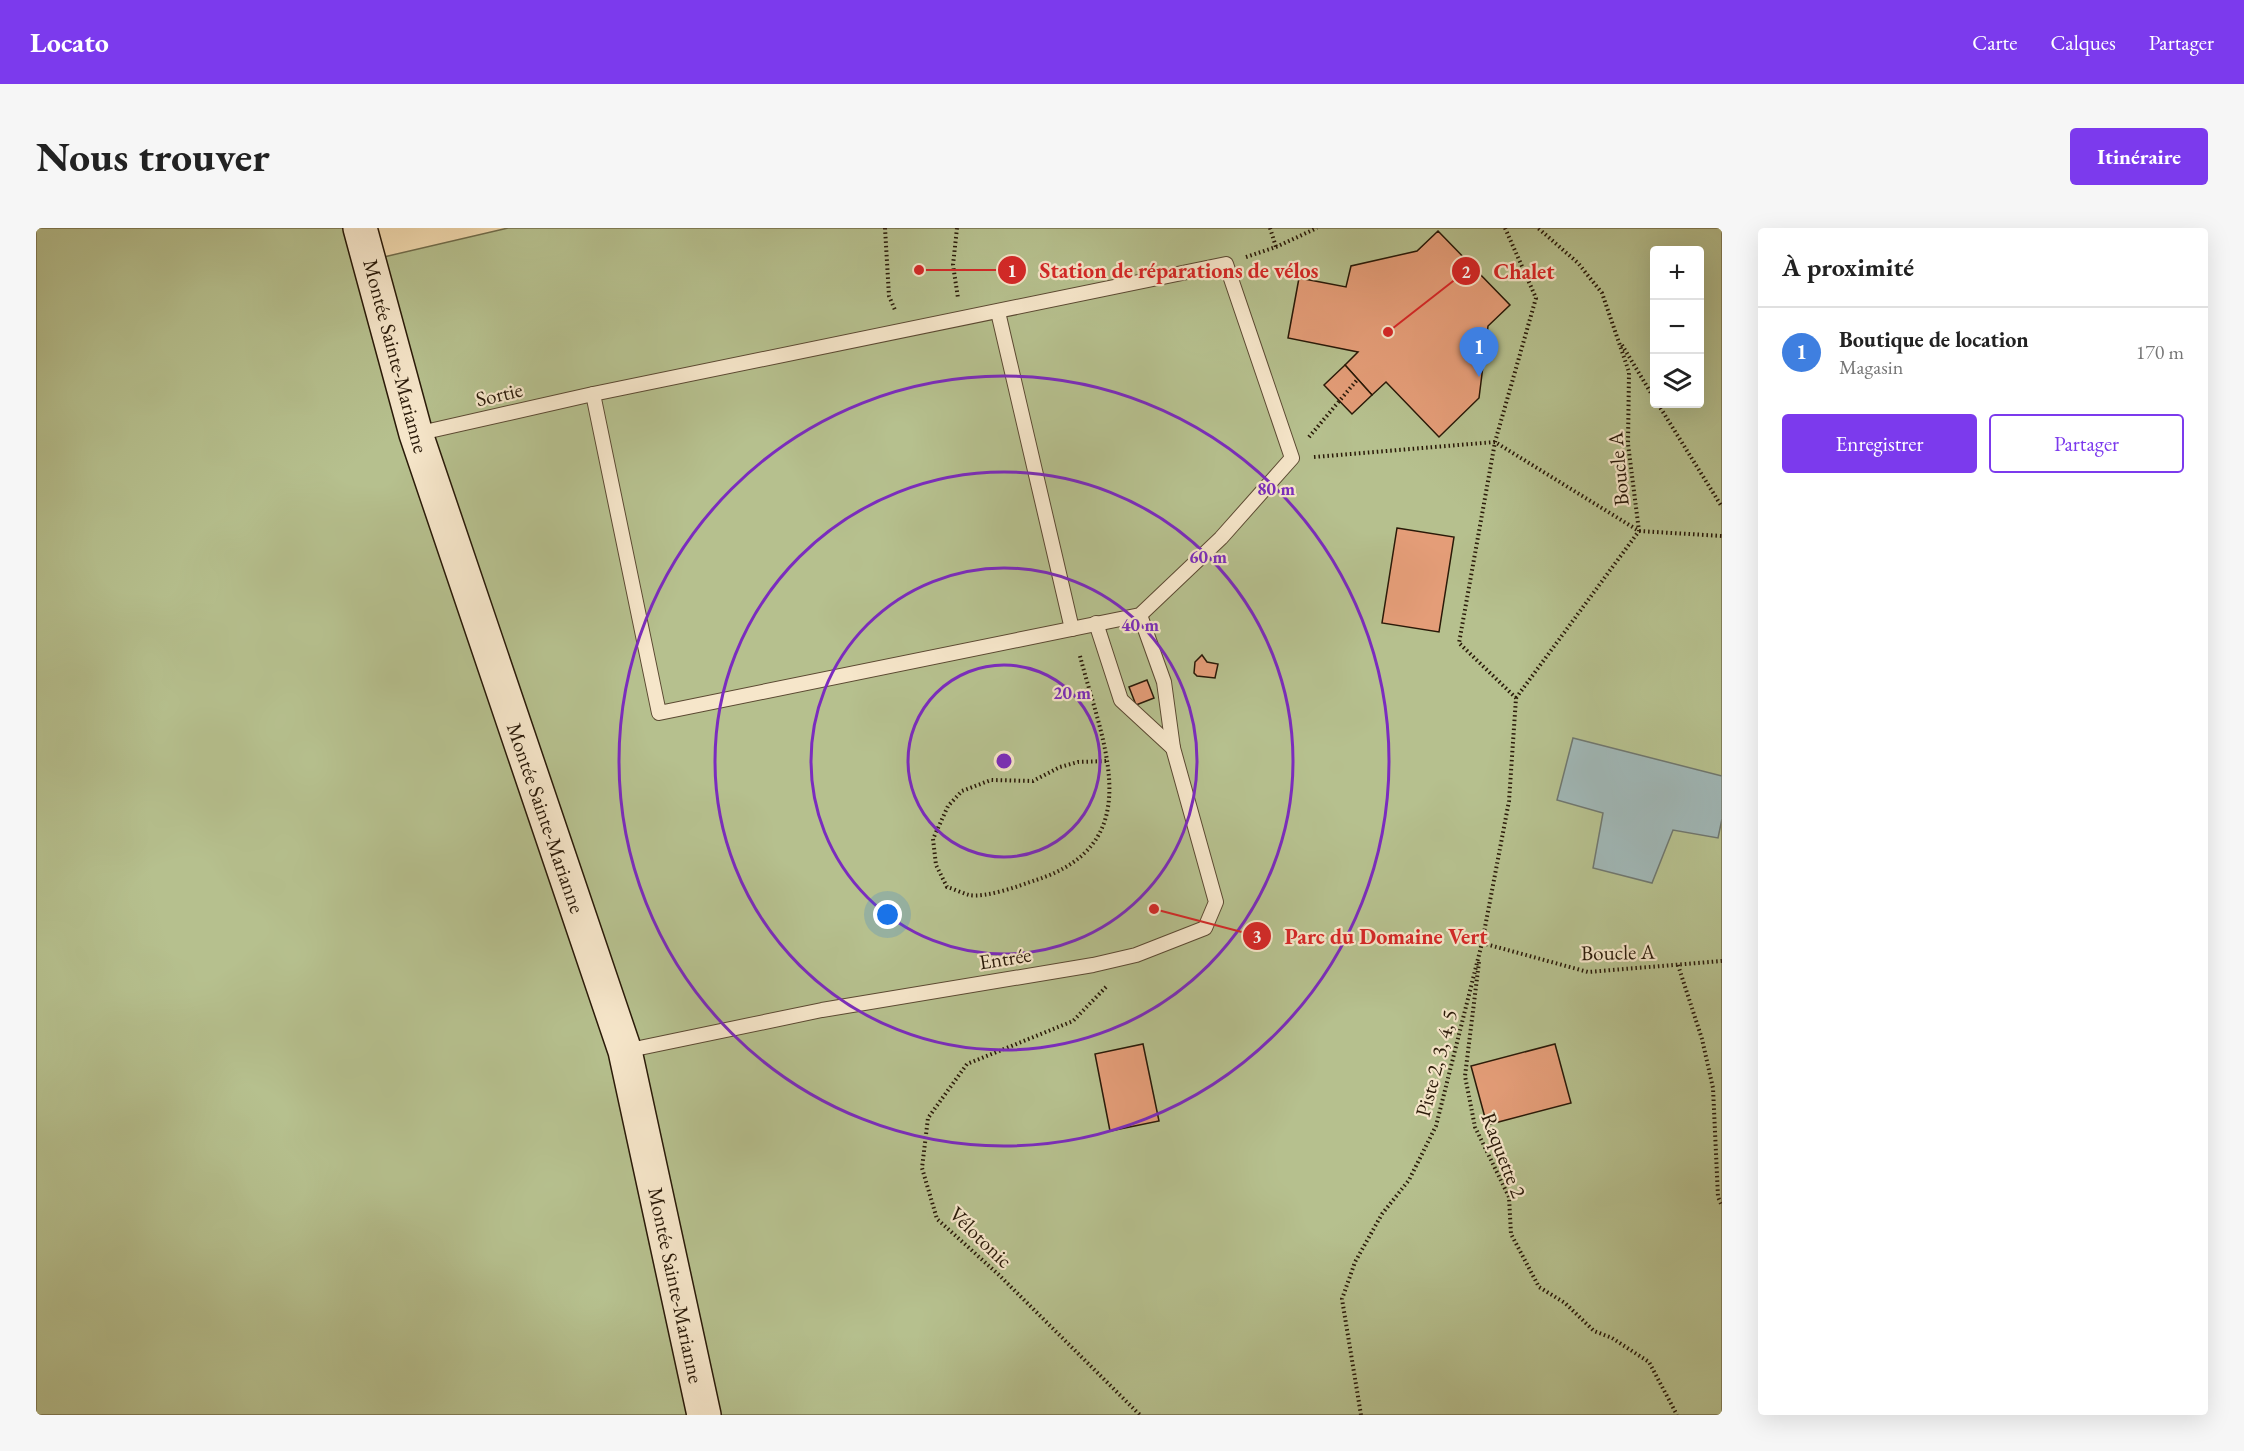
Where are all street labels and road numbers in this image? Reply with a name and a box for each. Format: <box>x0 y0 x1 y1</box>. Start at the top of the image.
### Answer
street label: Montée Sainte-Marianne <box>357 256 435 456</box>
street label: Sortie <box>473 376 525 412</box>
street label: Boucle A <box>1601 430 1635 507</box>
street label: Montée Sainte-Marianne <box>501 719 591 917</box>
street label: Boucle A <box>1581 938 1656 966</box>
street label: Entrée <box>977 941 1033 975</box>
street label: Piste 2, 3, 4, 5 <box>1409 1006 1463 1120</box>
street label: Raquette 2 <box>1475 1109 1533 1201</box>
street label: Montée Sainte-Marianne <box>642 1185 710 1385</box>
street label: Vélotonic <box>944 1200 1018 1274</box>

